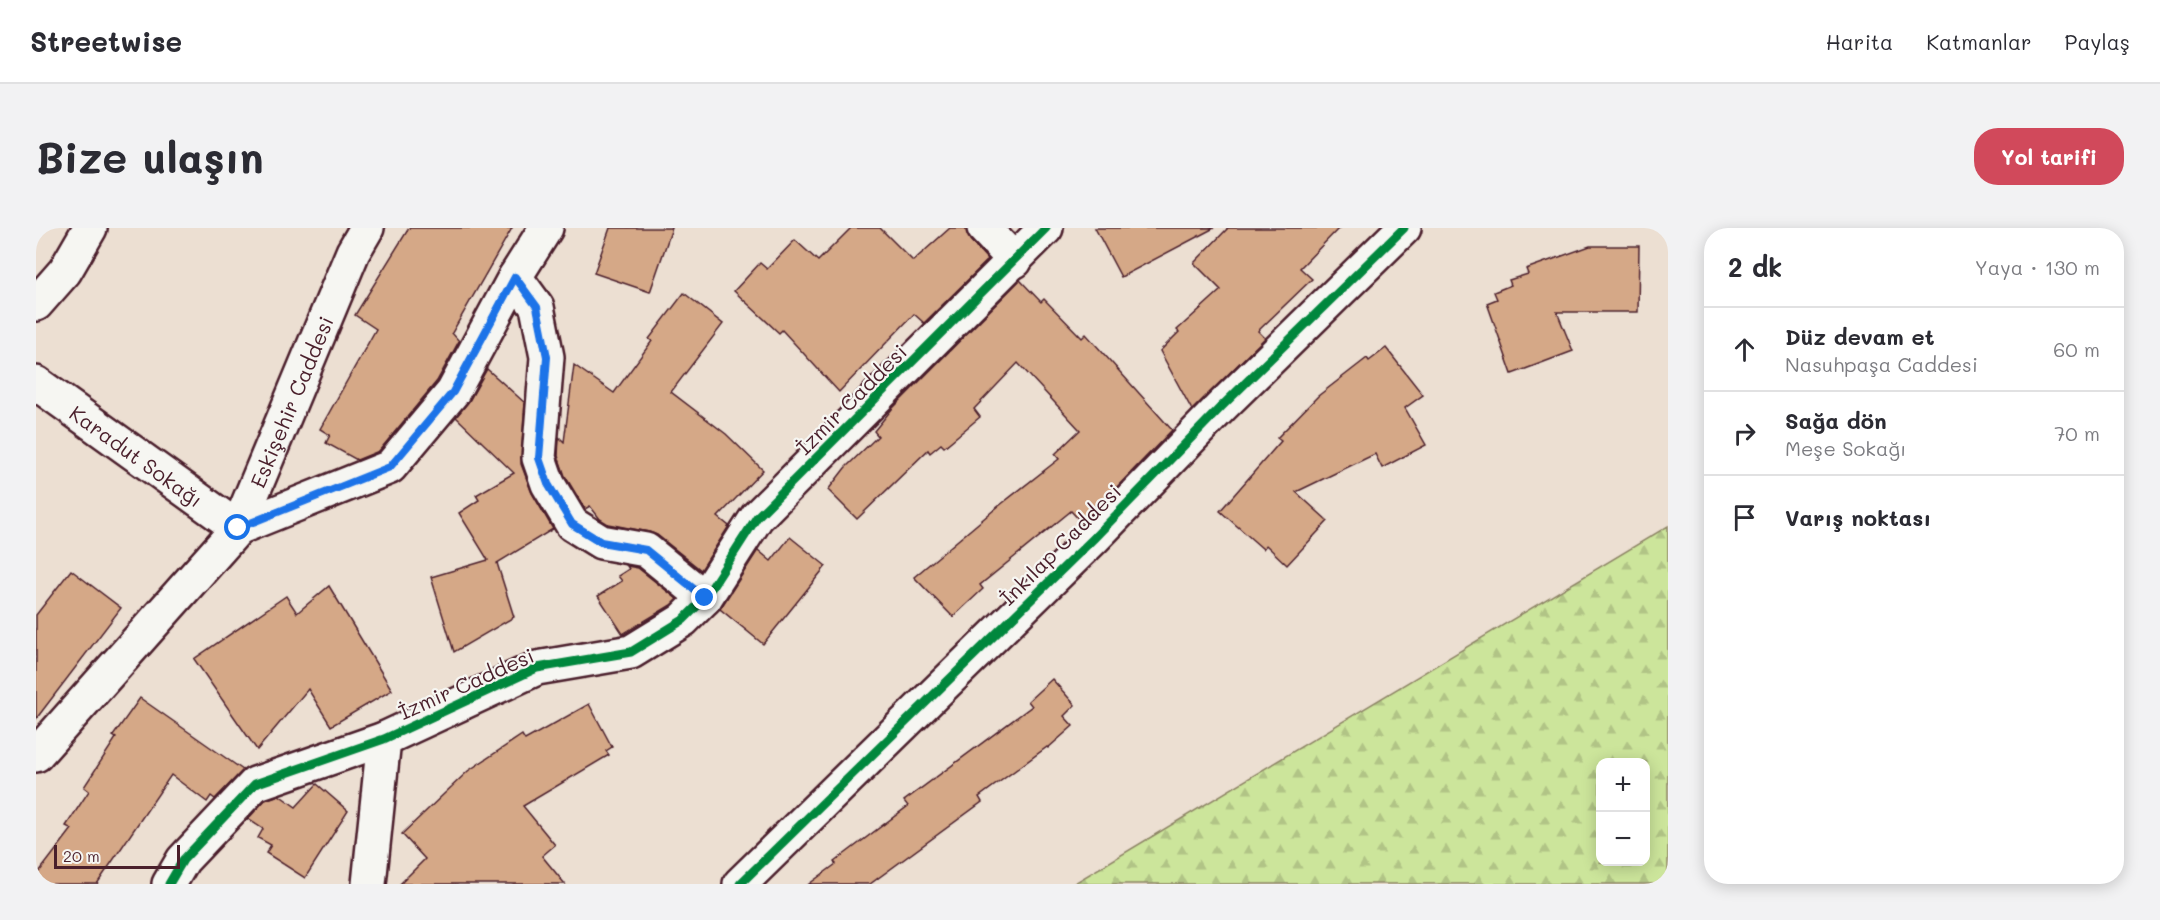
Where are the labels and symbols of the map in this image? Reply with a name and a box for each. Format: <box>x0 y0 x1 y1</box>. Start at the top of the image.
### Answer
street label: Eskişehir Caddesi <box>243 312 338 491</box>
street label: İzmir Caddesi <box>790 338 912 460</box>
street label: Karadut Sokağı <box>65 398 209 512</box>
street label: İnkılap Caddesi <box>994 478 1126 610</box>
route start <box>224 514 250 540</box>
route end <box>691 584 717 610</box>
street label: İzmir Caddesi <box>394 641 538 725</box>
scale bar <box>54 842 180 870</box>

